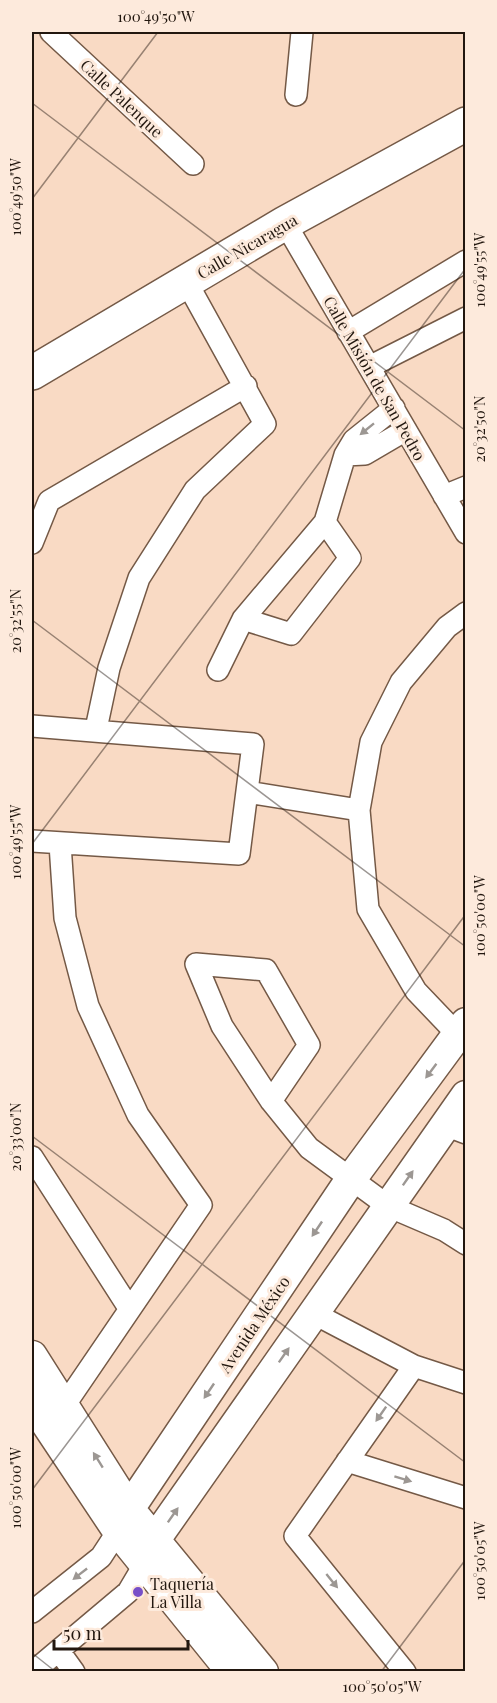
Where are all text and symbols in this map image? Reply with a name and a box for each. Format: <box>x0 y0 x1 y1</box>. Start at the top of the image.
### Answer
text: 100°49'50"W <box>117 6 195 26</box>
street label: Calle Palenque <box>76 54 168 142</box>
text: 100°49'50"W <box>5 158 25 236</box>
street label: Calle Nicaragua <box>193 209 301 283</box>
text: 100°49'55"W <box>469 232 489 307</box>
street label: Calle Misión de San Pedro <box>319 292 431 464</box>
text: 20°32'50"N <box>469 395 489 463</box>
one-way arrow <box>359 423 375 436</box>
text: 20°32'55"N <box>5 588 25 653</box>
text: 100°49'55"W <box>5 804 25 879</box>
text: 100°50'00"W <box>469 875 489 957</box>
one-way arrow <box>426 1063 438 1078</box>
text: 20°33'00"N <box>5 1102 25 1172</box>
one-way arrow <box>402 1170 414 1186</box>
one-way arrow <box>312 1221 323 1237</box>
street label: Avenida México <box>213 1271 294 1377</box>
one-way arrow <box>278 1347 290 1363</box>
one-way arrow <box>203 1383 214 1399</box>
one-way arrow <box>375 1407 387 1422</box>
text: 100°50'00"W <box>5 1447 25 1529</box>
one-way arrow <box>93 1452 104 1468</box>
one-way arrow <box>394 1475 412 1484</box>
one-way arrow <box>167 1507 179 1523</box>
text: 100°50'05"W <box>469 1521 489 1600</box>
one-way arrow <box>72 1567 87 1579</box>
place label: Taquería La Villa <box>150 1573 214 1612</box>
one-way arrow <box>325 1573 338 1589</box>
marker: Taquería La Villa <box>131 1585 145 1599</box>
scale bar <box>54 1613 188 1651</box>
text: 50 m <box>63 1621 102 1645</box>
text: 100°50'05"W <box>343 1676 422 1696</box>

